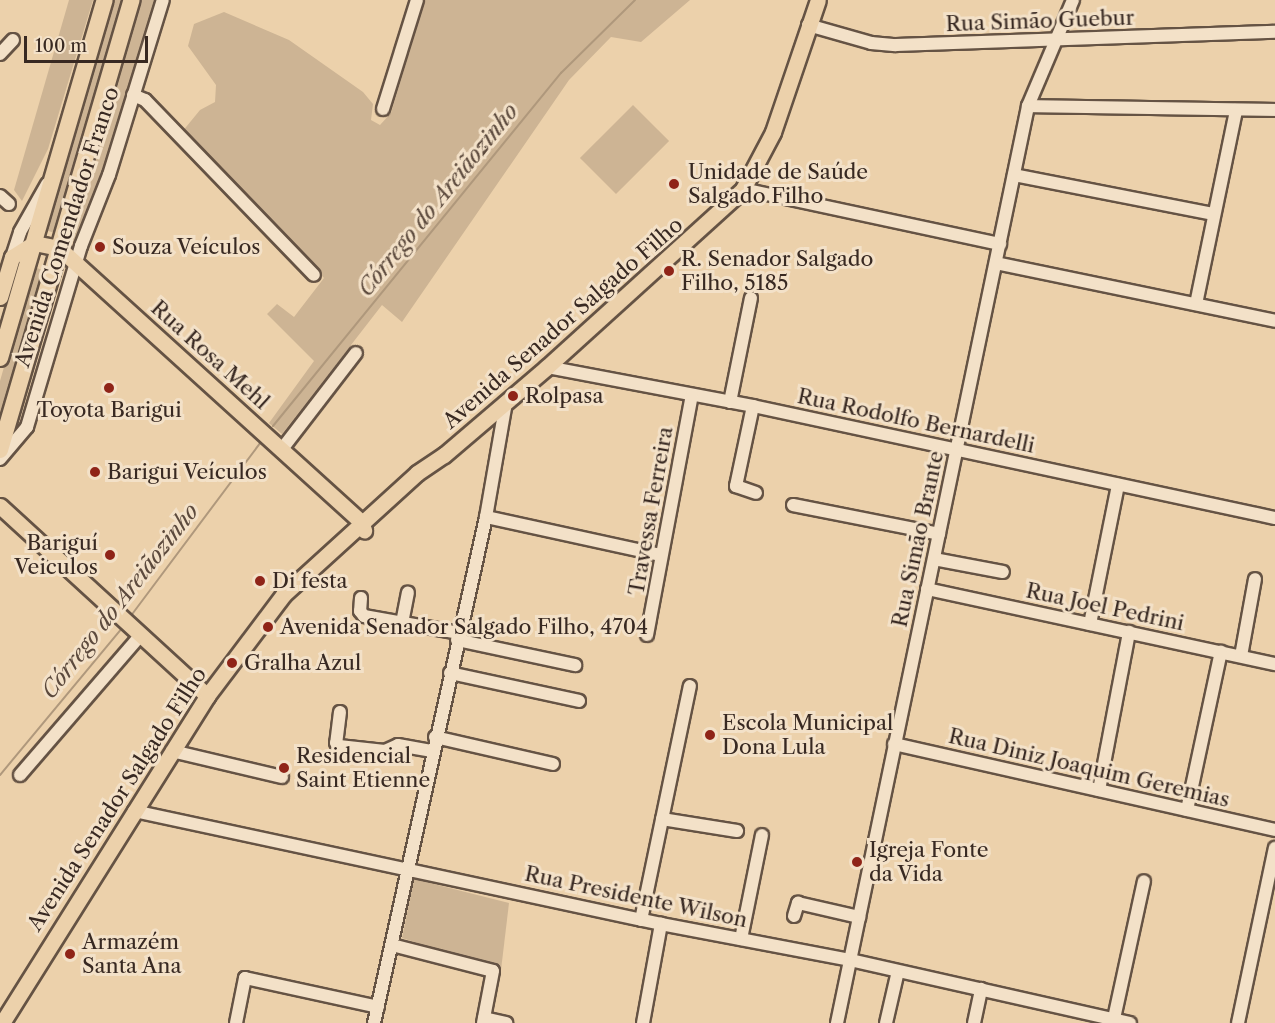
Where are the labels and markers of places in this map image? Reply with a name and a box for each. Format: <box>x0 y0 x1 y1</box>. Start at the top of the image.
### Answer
place label: Unidade de Saúde Salgado Filho <box>688 159 868 209</box>
marker: Unidade de Saúde Salgado Filho <box>665 175 683 193</box>
place label: Souza Veículos <box>112 234 262 260</box>
marker: Souza Veículos <box>93 240 107 254</box>
place label: R. Senador Salgado Filho, 5185 <box>681 246 874 296</box>
marker: R. Senador Salgado Filho, 5185 <box>662 264 676 278</box>
marker: Toyota Barigui <box>102 381 116 395</box>
place label: Rolpasa <box>525 383 604 409</box>
marker: Rolpasa <box>506 389 520 403</box>
place label: Toyota Barigui <box>36 397 182 423</box>
place label: Barigui Veículos <box>107 459 268 485</box>
marker: Barigui Veículos <box>88 465 102 479</box>
place label: Bariguí Veiculos <box>14 530 98 580</box>
marker: Bariguí Veiculos <box>103 548 117 562</box>
place label: Di festa <box>272 568 348 594</box>
marker: Di festa <box>253 574 267 588</box>
place label: Avenida Senador Salgado Filho, 4704 <box>280 614 649 640</box>
marker: Avenida Senador Salgado Filho, 4704 <box>261 620 275 634</box>
place label: Gralha Azul <box>244 650 362 676</box>
marker: Gralha Azul <box>225 656 239 670</box>
place label: Escola Municipal Dona Lula <box>722 710 893 760</box>
marker: Escola Municipal Dona Lula <box>703 728 717 742</box>
place label: Residencial Saint Etienne <box>296 743 430 793</box>
marker: Residencial Saint Etienne <box>277 761 291 775</box>
place label: Igreja Fonte da Vida <box>869 837 989 887</box>
marker: Igreja Fonte da Vida <box>850 855 864 869</box>
place label: Armazém Santa Ana <box>82 929 183 979</box>
marker: Armazém Santa Ana <box>63 947 77 961</box>

